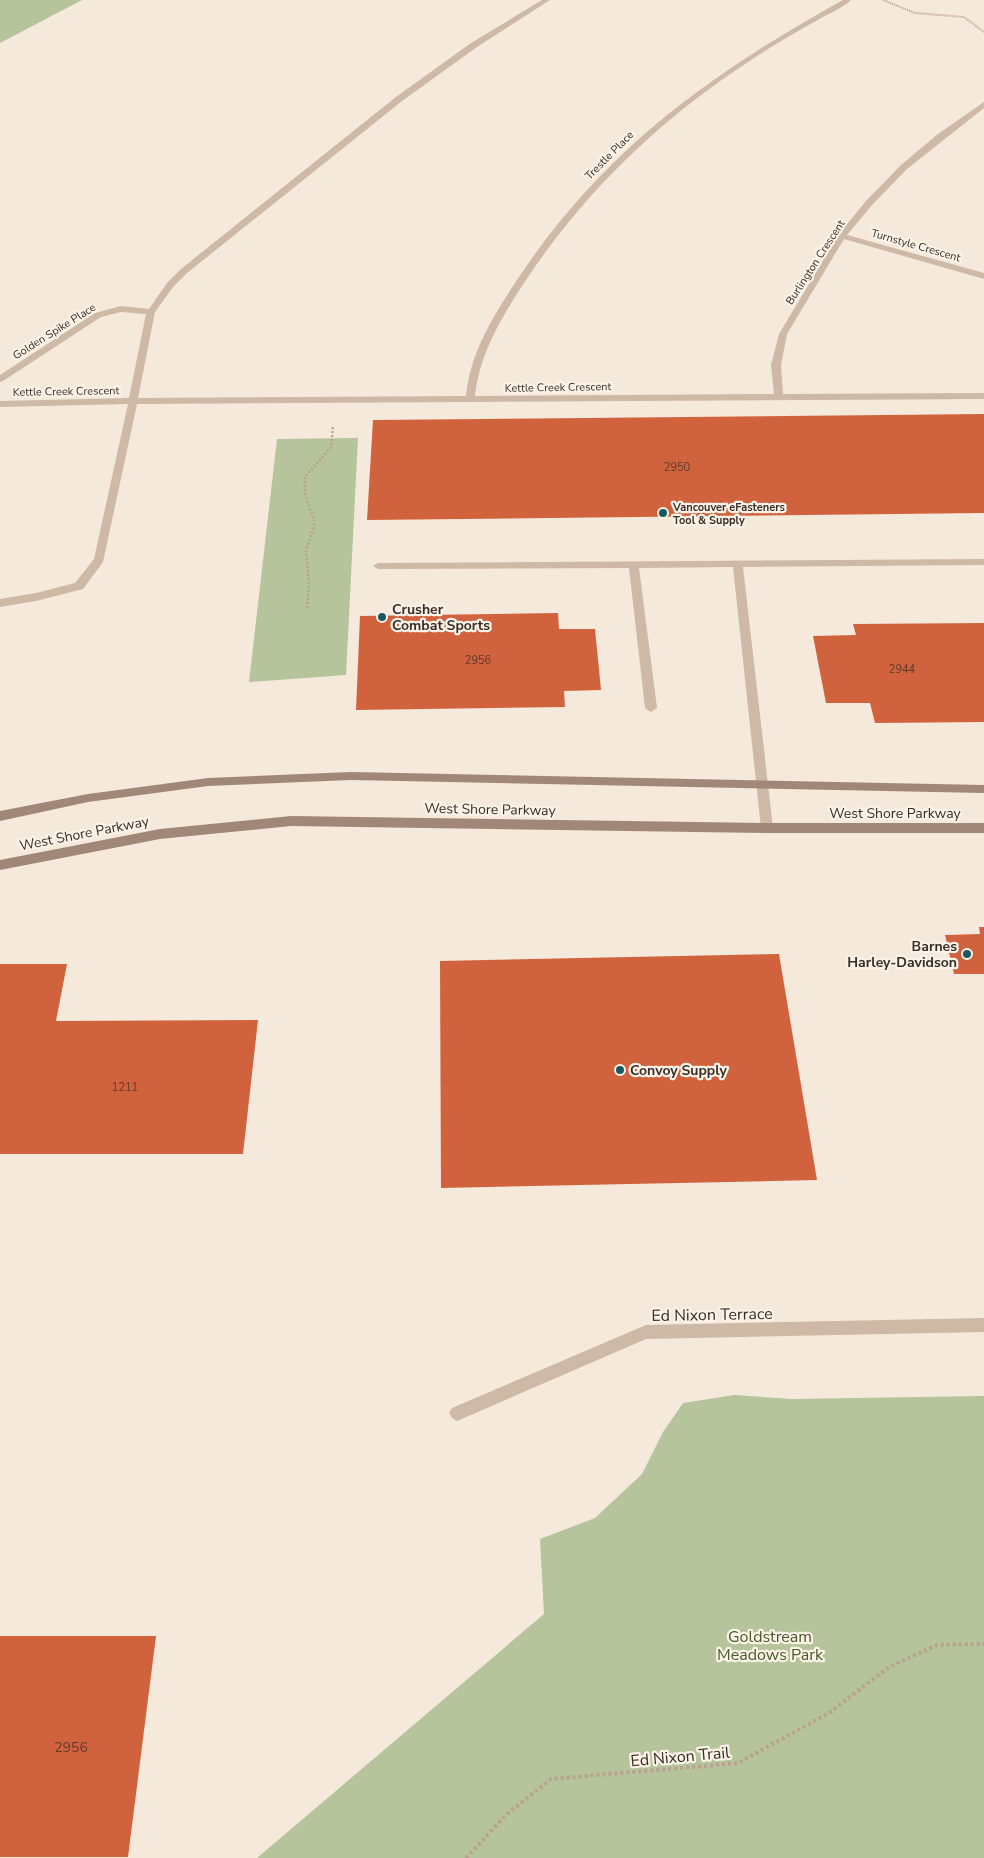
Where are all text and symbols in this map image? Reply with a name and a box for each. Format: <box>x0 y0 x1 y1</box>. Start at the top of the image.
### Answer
street label: Trestle Place <box>582 128 637 183</box>
street label: Burlington Crescent <box>782 217 849 308</box>
street label: Turnstyle Crescent <box>869 226 962 265</box>
street label: Golden Spike Place <box>10 300 99 363</box>
street label: Kettle Creek Crescent <box>505 379 612 396</box>
street label: Kettle Creek Crescent <box>13 383 120 400</box>
house number: 2950 <box>664 460 691 475</box>
place label: Vancouver eFasteners Tool & Supply <box>672 500 785 528</box>
marker: Vancouver eFasteners Tool & Supply <box>657 507 669 519</box>
place label: Crusher Combat Sports <box>392 600 490 635</box>
marker: Crusher Combat Sports <box>376 611 388 623</box>
house number: 2956 <box>465 653 492 668</box>
house number: 2944 <box>889 662 916 677</box>
street label: West Shore Parkway <box>424 799 557 820</box>
street label: West Shore Parkway <box>829 804 962 823</box>
street label: West Shore Parkway <box>18 811 151 855</box>
place label: Barnes Harley-Davidson <box>847 937 957 972</box>
marker: Barnes Harley-Davidson <box>961 948 973 960</box>
place label: Convoy Supply <box>630 1061 728 1080</box>
marker: Convoy Supply <box>614 1064 626 1076</box>
house number: 1211 <box>112 1080 138 1095</box>
street label: Ed Nixon Terrace <box>651 1303 773 1327</box>
park label: Goldstream Meadows Park <box>717 1626 824 1666</box>
house number: 2956 <box>54 1738 88 1757</box>
street label: Ed Nixon Trail <box>630 1742 731 1772</box>

